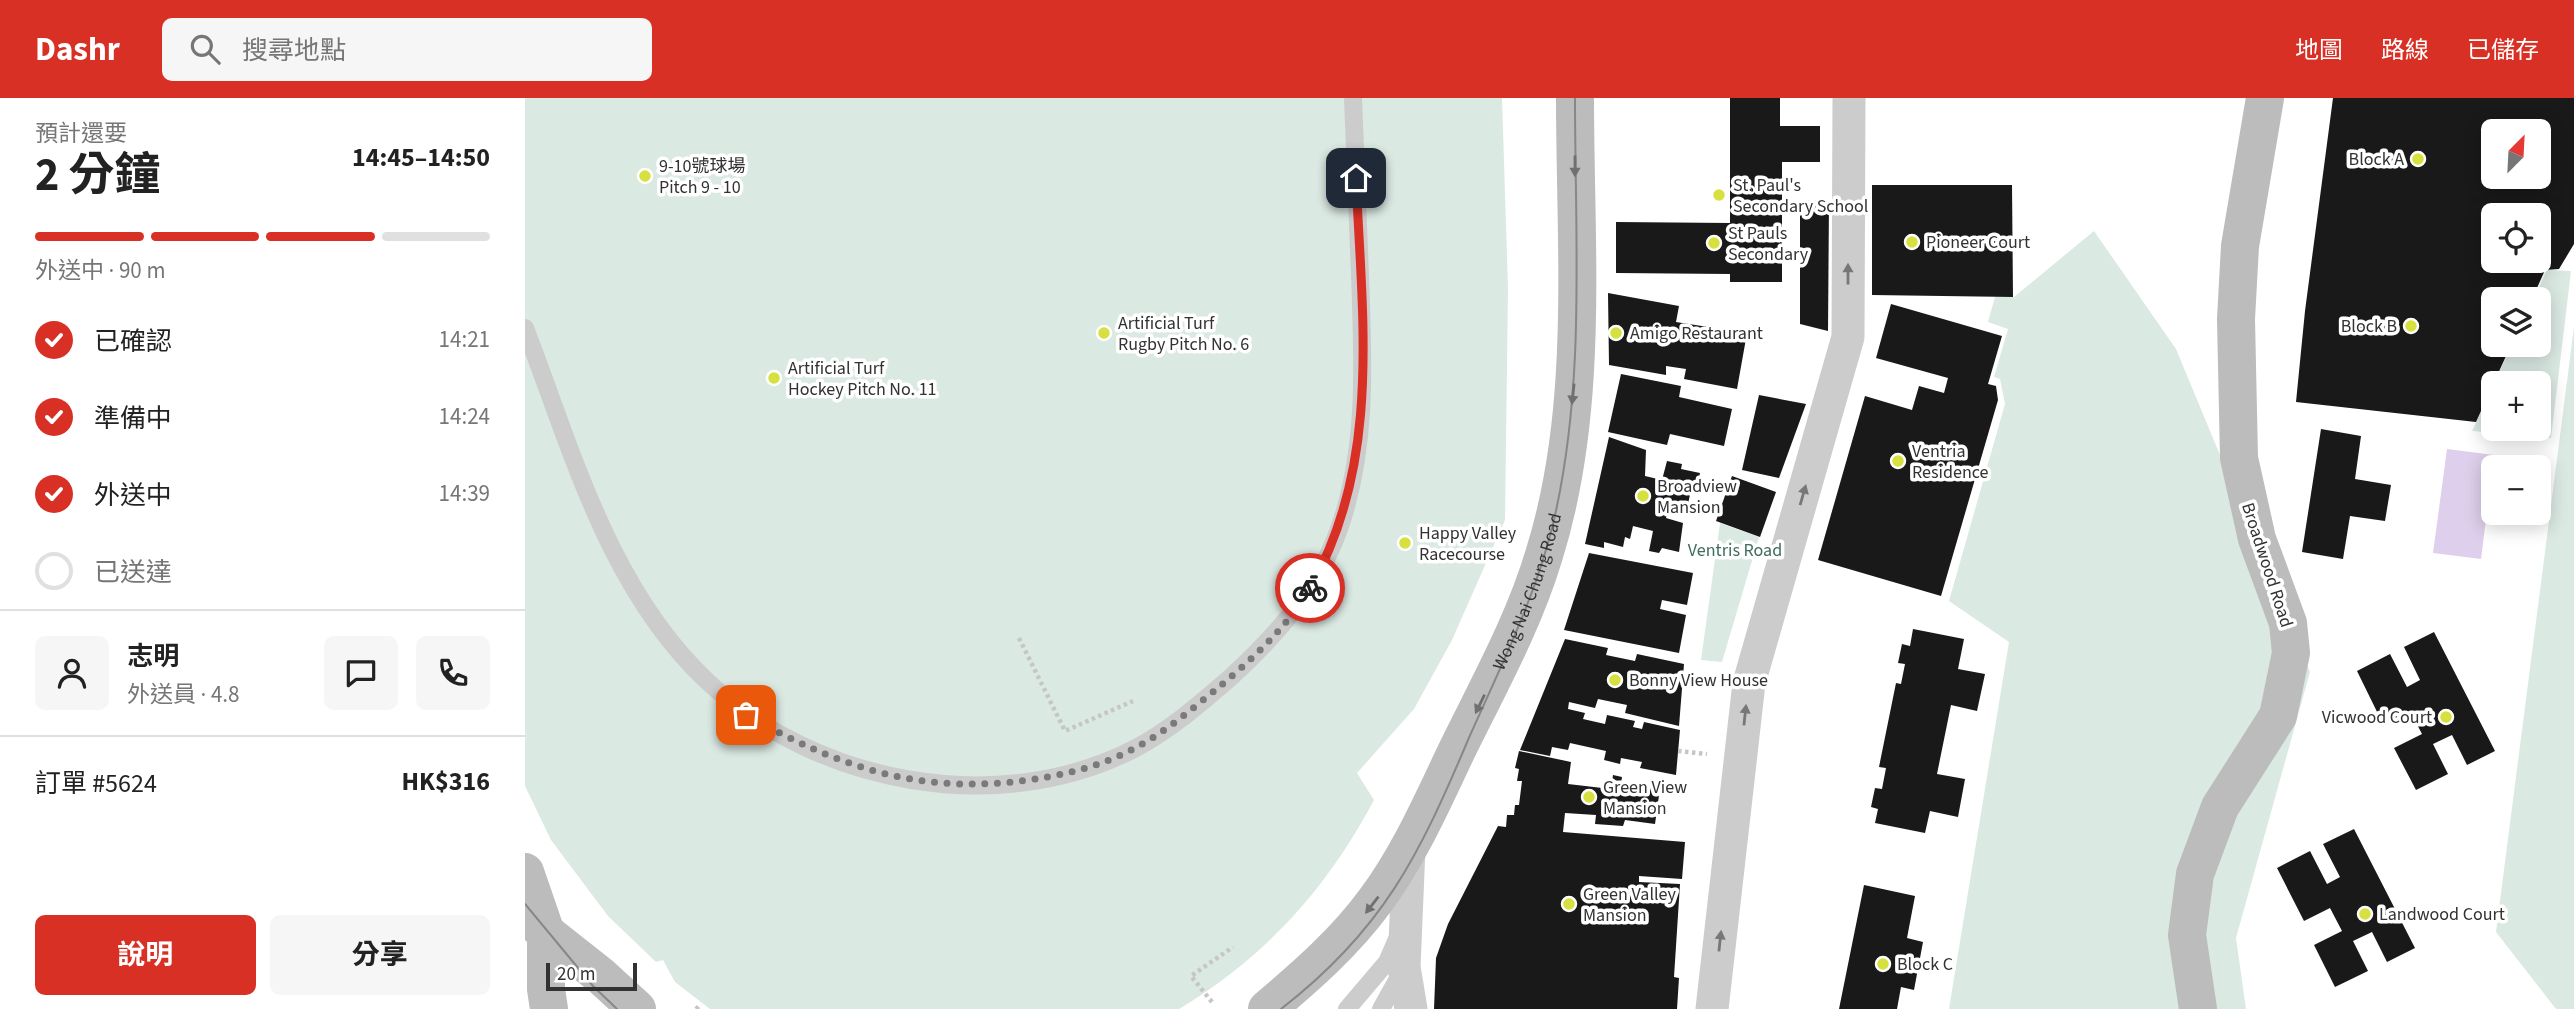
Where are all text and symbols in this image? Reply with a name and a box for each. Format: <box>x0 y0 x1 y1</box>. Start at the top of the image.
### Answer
search box <box>162 18 652 81</box>
text: Dashr <box>35 26 120 73</box>
icon: search <box>186 30 224 68</box>
text: 搜尋地點 <box>242 32 346 69</box>
text: 地圖 <box>2295 33 2343 68</box>
text: 路線 <box>2381 33 2429 68</box>
text: 已儲存 <box>2467 33 2539 68</box>
text: 預計還要 <box>35 117 127 150</box>
north arrow <box>2481 119 2551 189</box>
map controls <box>2481 119 2551 525</box>
text: 14:45–14:50 <box>352 139 490 176</box>
text: 2 分鐘 <box>35 143 161 208</box>
place label: Block A <box>2349 147 2404 172</box>
pin <box>1326 148 1386 208</box>
marker: Block A <box>2410 151 2426 167</box>
place label: 9-10號球場 Pitch 9 - 10 <box>659 154 745 200</box>
one-way arrow <box>1569 155 1581 177</box>
icon: home <box>1337 159 1375 197</box>
marker: 9-10號球場 Pitch 9 - 10 <box>637 168 653 184</box>
place label: St. Paul's Secondary School <box>1733 173 1868 219</box>
marker: St. Paul's Secondary School <box>1711 187 1727 203</box>
button: locate <box>2481 203 2551 273</box>
place label: St Pauls Secondary <box>1728 221 1809 267</box>
place label: Pioneer Court <box>1926 230 2030 255</box>
marker: Pioneer Court <box>1904 234 1920 250</box>
marker: St Pauls Secondary <box>1706 235 1722 251</box>
text: 外送中 · 90 m <box>35 254 165 287</box>
one-way arrow <box>1842 263 1854 285</box>
button: layers <box>2481 287 2551 357</box>
place label: Artificial Turf Rugby Pitch No. 6 <box>1118 311 1249 357</box>
place label: Block B <box>2341 314 2397 339</box>
marker: Block B <box>2403 318 2419 334</box>
icon: check <box>35 321 73 359</box>
place label: Amigo Restaurant <box>1630 321 1763 346</box>
text: 已確認 <box>94 323 172 360</box>
text: 14:21 <box>439 323 490 356</box>
marker: Artificial Turf Rugby Pitch No. 6 <box>1096 325 1112 341</box>
marker: Amigo Restaurant <box>1608 325 1624 341</box>
place label: Artificial Turf Hockey Pitch No. 11 <box>788 356 937 402</box>
marker: Artificial Turf Hockey Pitch No. 11 <box>766 370 782 386</box>
button: + <box>2481 371 2551 441</box>
one-way arrow <box>1567 383 1578 405</box>
icon: check <box>35 398 73 436</box>
text: 準備中 <box>94 400 172 437</box>
text: 14:24 <box>439 400 490 433</box>
place label: Ventria Residence <box>1912 439 1989 485</box>
marker: Ventria Residence <box>1890 453 1906 469</box>
button: − <box>2481 455 2551 525</box>
place label: Broadview Mansion <box>1657 474 1737 520</box>
icon: check <box>35 475 73 513</box>
text: 外送中 <box>94 477 172 514</box>
text: 14:39 <box>439 477 490 510</box>
one-way arrow <box>1798 485 1808 506</box>
marker: Broadview Mansion <box>1635 488 1651 504</box>
street label: Broadwood Road <box>2235 499 2299 631</box>
street label: Wong Nai Chung Road <box>1486 510 1568 674</box>
place label: Happy Valley Racecourse <box>1419 521 1517 567</box>
marker: Happy Valley Racecourse <box>1397 535 1413 551</box>
park label: Ventris Road <box>1688 538 1782 563</box>
courier <box>1275 553 1345 623</box>
text: 已送達 <box>94 554 172 591</box>
icon: bike <box>1291 569 1329 607</box>
button: person <box>35 636 109 710</box>
button: chat <box>324 636 398 710</box>
button: phone <box>416 636 490 710</box>
text: 志明 <box>127 638 179 675</box>
place label: Bonny View House <box>1629 668 1768 693</box>
marker: Bonny View House <box>1607 672 1623 688</box>
text: 外送員 · 4.8 <box>127 678 240 711</box>
pin <box>716 685 776 745</box>
one-way arrow <box>1474 694 1485 714</box>
icon: bag <box>727 696 765 734</box>
one-way arrow <box>1740 704 1751 726</box>
place label: Vicwood Court <box>2322 705 2432 730</box>
marker: Vicwood Court <box>2438 709 2454 725</box>
text: HK$316 <box>402 763 490 800</box>
text: 訂單 #5624 <box>35 765 157 802</box>
place label: Green View Mansion <box>1603 775 1687 821</box>
marker: Green View Mansion <box>1581 789 1597 805</box>
place label: Green Valley Mansion <box>1583 882 1677 928</box>
one-way arrow <box>1364 895 1379 913</box>
marker: Green Valley Mansion <box>1561 896 1577 912</box>
place label: Landwood Court <box>2379 902 2505 927</box>
marker: Landwood Court <box>2357 906 2373 922</box>
button: 說明 <box>35 915 256 995</box>
button: 分享 <box>270 915 490 995</box>
one-way arrow <box>1715 930 1726 952</box>
place label: Block C <box>1897 952 1953 977</box>
marker: Block C <box>1875 956 1891 972</box>
scale bar <box>546 960 637 992</box>
text: 20 m <box>557 961 595 988</box>

